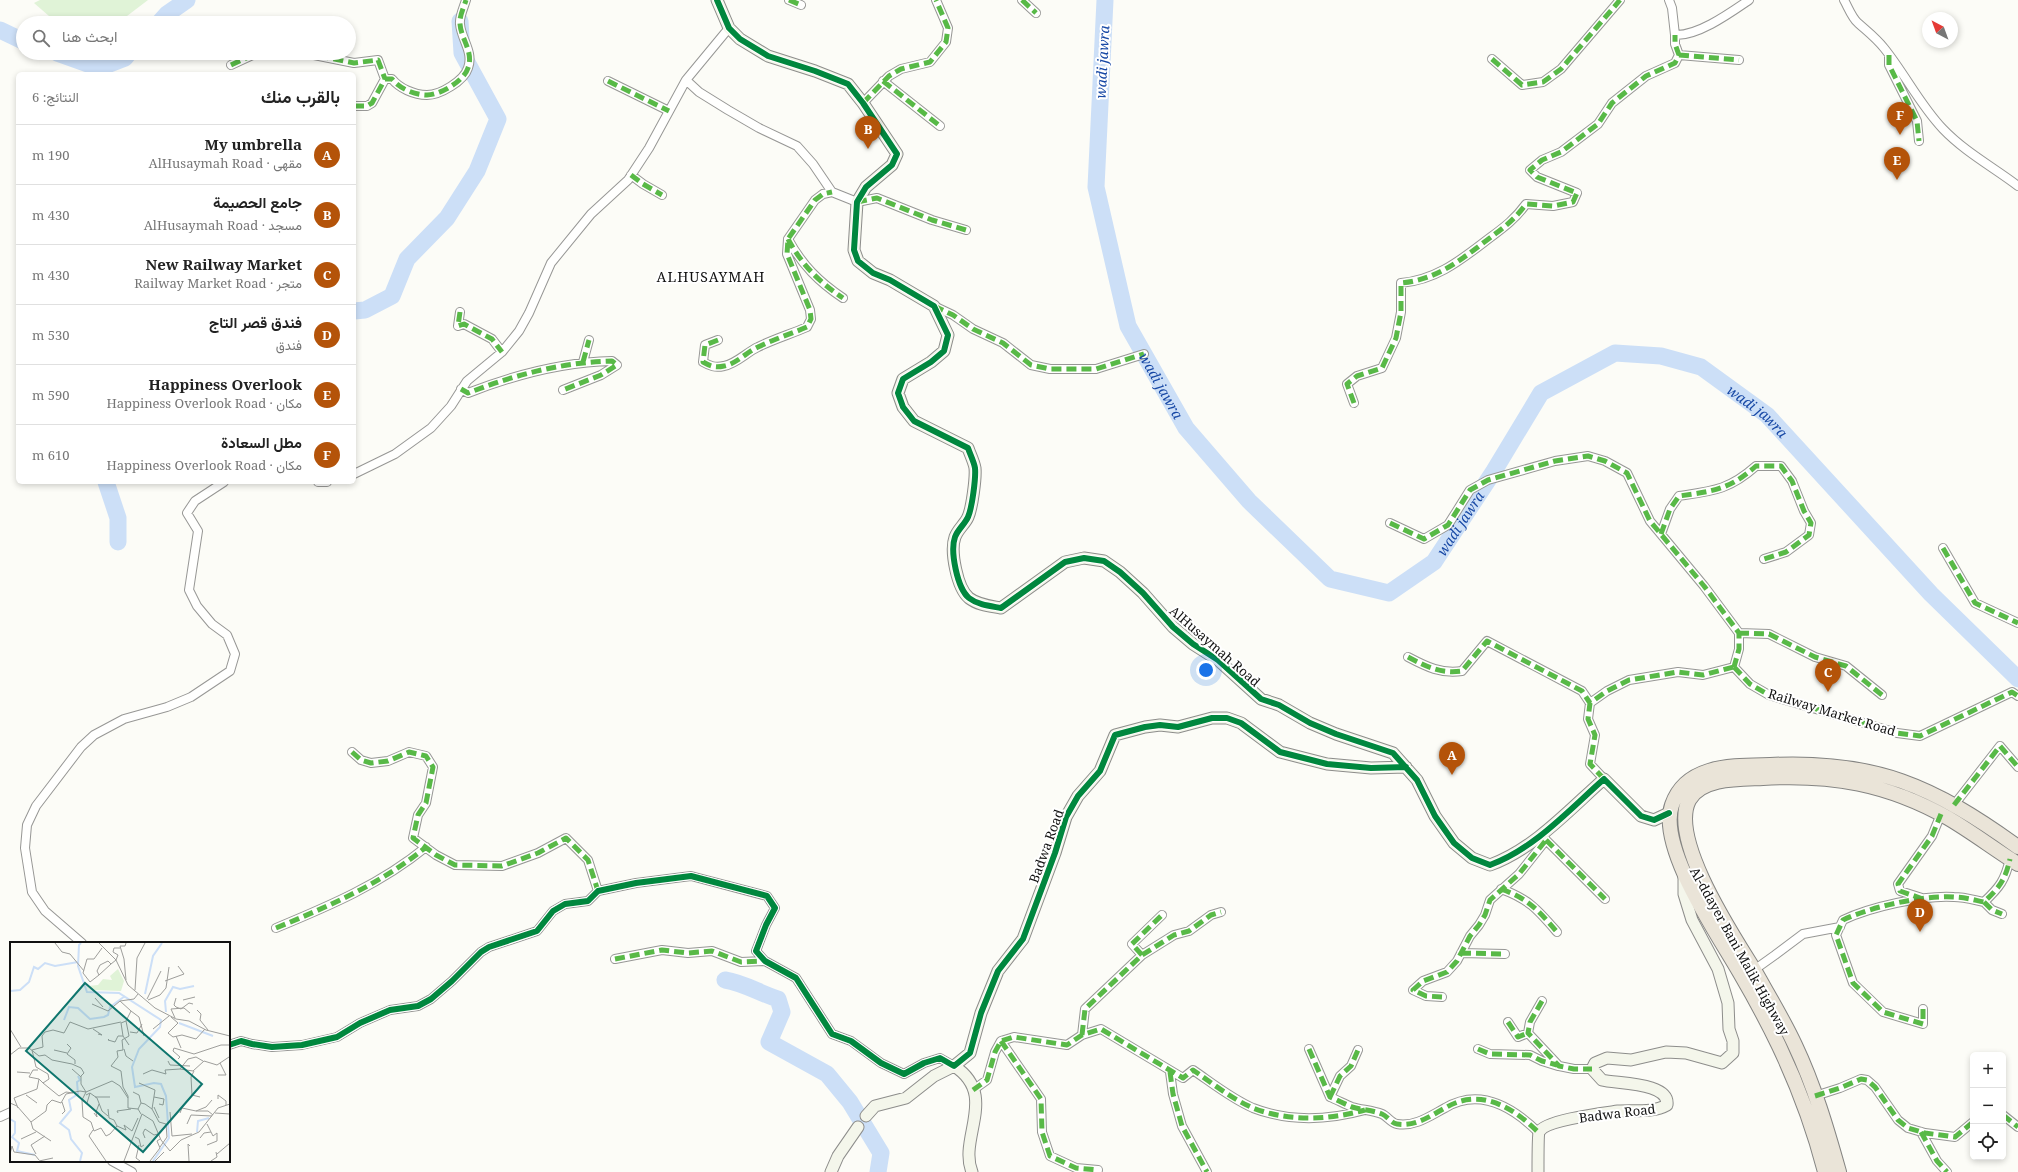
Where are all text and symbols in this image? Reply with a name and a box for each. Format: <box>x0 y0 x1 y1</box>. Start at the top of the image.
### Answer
north arrow <box>1922 12 1958 48</box>
search box <box>16 16 356 60</box>
water label: wadi jawra <box>1091 24 1113 99</box>
text: ابحث هنا <box>62 26 117 46</box>
icon: search <box>30 27 52 49</box>
text: بالقرب منك <box>261 85 340 108</box>
text: النتائج: 6 <box>32 88 79 106</box>
pin: F <box>1887 102 1913 135</box>
pin: B <box>855 116 881 149</box>
text: My umbrella <box>205 134 302 154</box>
text: 190 m <box>32 146 70 164</box>
text: A <box>322 146 332 164</box>
pin: E <box>1884 147 1910 180</box>
text: مقهى · AlHusaymah Road <box>149 154 302 172</box>
text: جامع الحصيمة <box>213 192 302 212</box>
text: 430 m <box>32 206 70 224</box>
text: B <box>323 206 331 224</box>
text: مسجد · AlHusaymah Road <box>144 216 302 234</box>
text: New Railway Market <box>145 254 302 274</box>
text: 430 m <box>32 266 70 284</box>
text: C <box>323 266 331 284</box>
district label: ALHUSAYMAH <box>657 267 765 286</box>
text: متجر · Railway Market Road <box>134 274 302 292</box>
text: فندق قصر التاج <box>209 312 302 332</box>
text: 530 m <box>32 326 70 344</box>
text: D <box>322 326 332 344</box>
text: فندق <box>276 336 302 354</box>
water label: wadi jawra <box>1135 349 1189 423</box>
text: Happiness Overlook <box>149 374 302 394</box>
water label: wadi jawra <box>1724 380 1793 442</box>
text: 590 m <box>32 386 70 404</box>
text: E <box>323 386 331 404</box>
text: مكان · Happiness Overlook Road <box>106 394 302 412</box>
text: مطل السعادة <box>221 432 302 452</box>
text: 610 m <box>32 446 70 464</box>
text: F <box>323 446 331 464</box>
text: مكان · Happiness Overlook Road <box>106 456 302 474</box>
water label: wadi jawra <box>1431 486 1488 559</box>
street label: AlHusaymah Road <box>1166 602 1264 690</box>
pin: C <box>1815 659 1841 692</box>
your location <box>1196 660 1216 680</box>
street label: Railway Market Road <box>1766 684 1898 740</box>
pin: A <box>1439 742 1465 775</box>
street label: Badwa Road <box>1024 807 1068 885</box>
street label: Al-ddayer Bani Malik Highway <box>1686 864 1794 1039</box>
pin: D <box>1907 899 1933 932</box>
inset map <box>10 942 230 1162</box>
map controls <box>1970 1052 2006 1160</box>
button: + <box>1970 1052 2006 1088</box>
button: − <box>1970 1088 2006 1124</box>
street label: Badwa Road <box>1578 1099 1656 1127</box>
button: locate <box>1970 1124 2006 1160</box>

